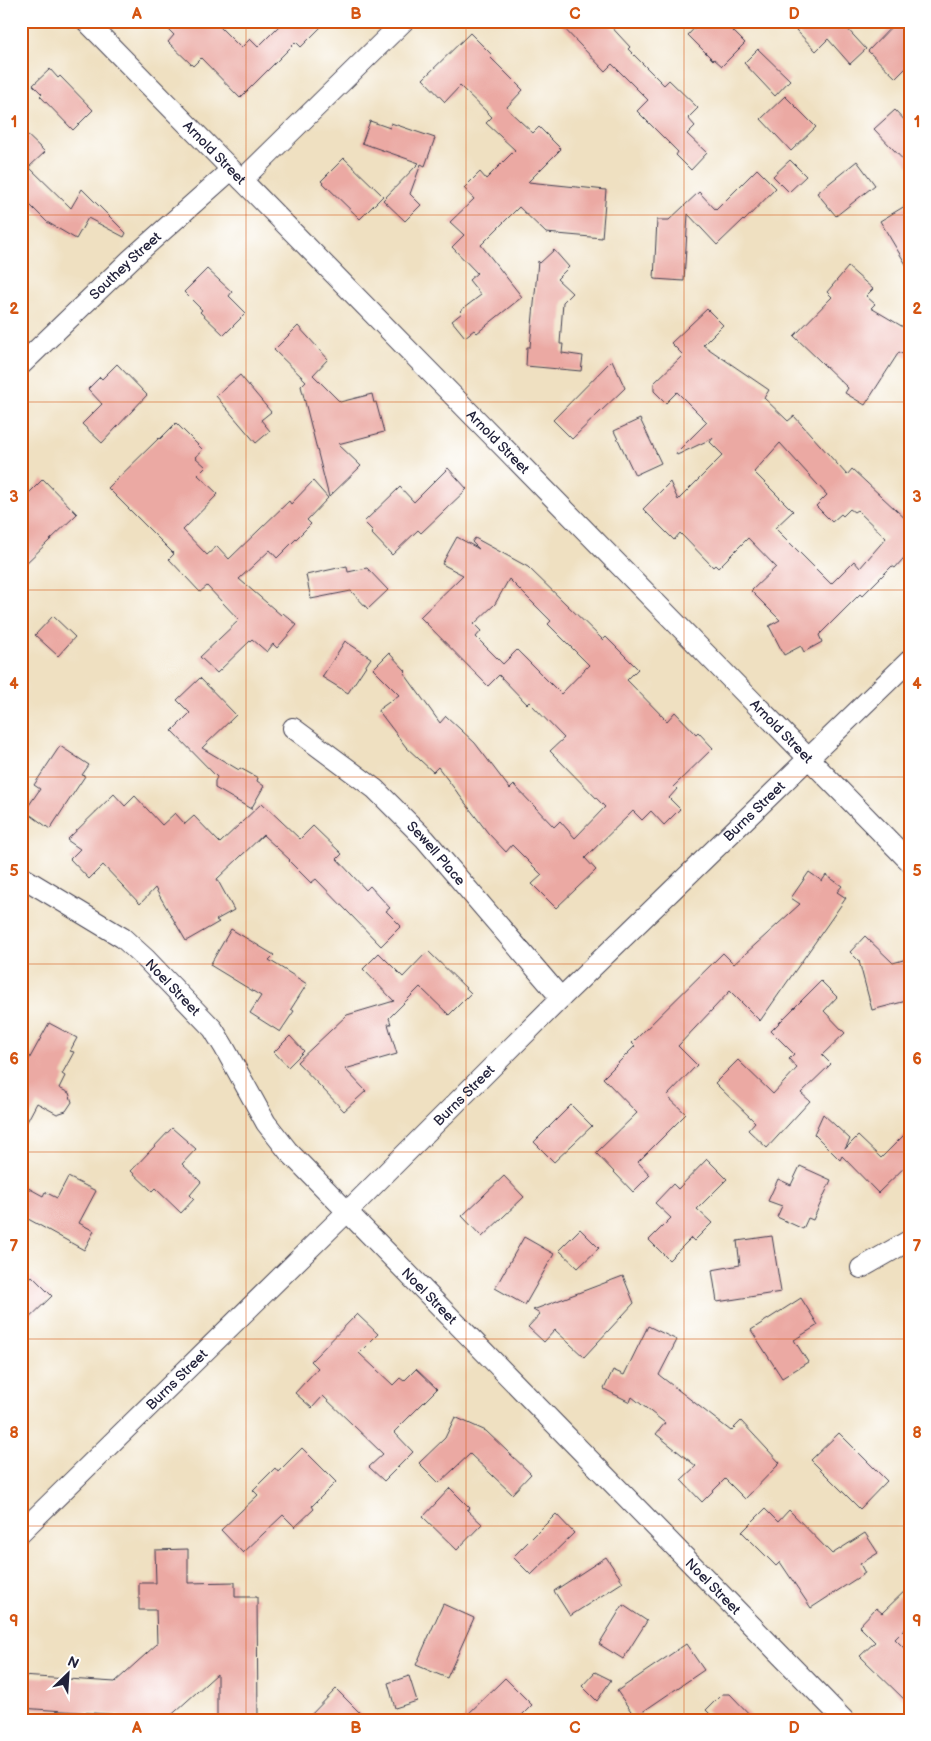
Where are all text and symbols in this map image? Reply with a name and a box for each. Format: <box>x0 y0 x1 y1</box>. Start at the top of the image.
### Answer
text: A <box>131 5 142 24</box>
text: B <box>350 5 362 24</box>
text: C <box>569 5 581 24</box>
text: D <box>788 5 800 24</box>
text: 1 <box>11 113 17 132</box>
text: 1 <box>914 113 920 132</box>
street label: Arnold Street <box>180 117 250 188</box>
street label: Southey Street <box>86 228 165 303</box>
text: 2 <box>9 300 19 319</box>
text: 2 <box>912 300 922 319</box>
street label: Arnold Street <box>463 406 534 478</box>
text: 3 <box>9 488 19 507</box>
text: 3 <box>912 488 922 507</box>
text: 4 <box>9 675 19 694</box>
text: 4 <box>912 675 922 694</box>
street label: Arnold Street <box>747 696 817 767</box>
street label: Burns Street <box>720 777 789 845</box>
street label: Sewell Place <box>404 818 469 889</box>
text: 5 <box>9 862 19 881</box>
text: 5 <box>912 862 922 881</box>
street label: Noel Street <box>142 955 204 1019</box>
text: 6 <box>9 1050 19 1069</box>
text: 6 <box>912 1050 922 1069</box>
street label: Burns Street <box>430 1061 498 1129</box>
text: 7 <box>10 1237 19 1256</box>
text: 7 <box>913 1237 922 1256</box>
street label: Noel Street <box>398 1264 461 1328</box>
street label: Burns Street <box>142 1345 211 1413</box>
text: 8 <box>9 1424 19 1443</box>
text: 8 <box>912 1424 922 1443</box>
street label: Noel Street <box>682 1555 745 1618</box>
text: 9 <box>9 1612 19 1631</box>
text: 9 <box>912 1612 922 1631</box>
north arrow <box>42 1648 92 1698</box>
text: N <box>65 1653 82 1673</box>
text: A <box>131 1719 142 1738</box>
text: B <box>350 1719 362 1738</box>
text: C <box>569 1719 581 1738</box>
text: D <box>788 1719 800 1738</box>

